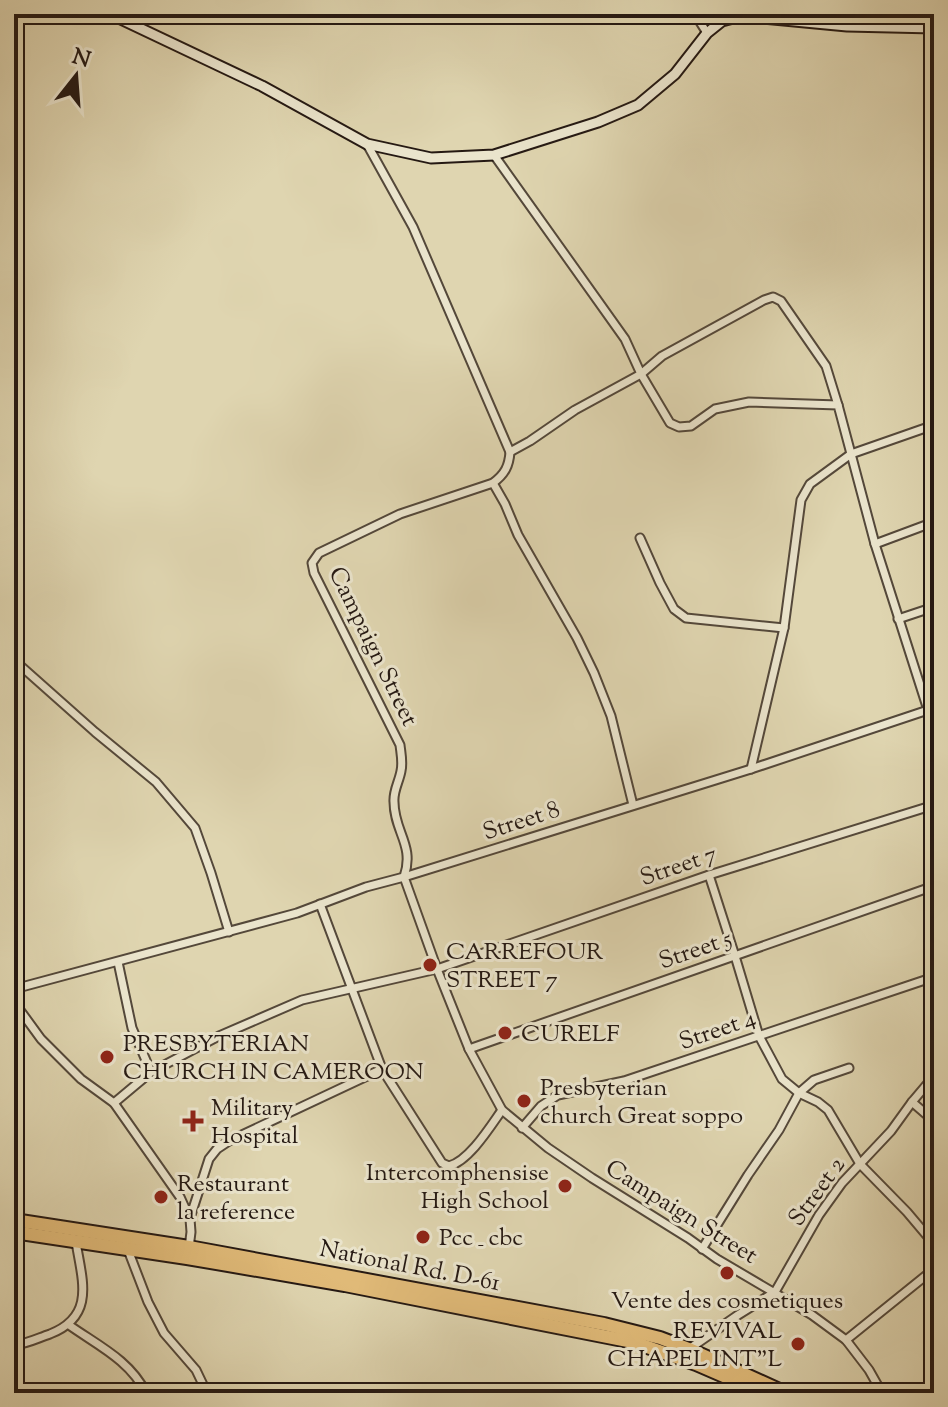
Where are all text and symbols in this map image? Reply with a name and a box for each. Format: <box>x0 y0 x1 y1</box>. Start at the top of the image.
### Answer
north arrow <box>36 36 116 116</box>
text: N <box>68 42 94 78</box>
street label: Campaign Street <box>319 561 426 732</box>
street label: Street 8 <box>479 794 564 850</box>
street label: Street 7 <box>636 838 722 896</box>
street label: Street 5 <box>655 923 737 979</box>
place label: CARREFOUR STREET 7 <box>446 936 604 998</box>
marker: CARREFOUR STREET 7 <box>421 956 439 974</box>
street label: Street 4 <box>675 1002 761 1060</box>
place label: CURELF <box>521 1018 619 1052</box>
marker: CURELF <box>496 1024 514 1042</box>
place label: PRESBYTERIAN CHURCH IN CAMEROON <box>123 1028 424 1090</box>
marker: PRESBYTERIAN CHURCH IN CAMEROON <box>98 1048 116 1066</box>
place label: Presbyterian church Great soppo <box>540 1072 743 1134</box>
place label: Military Hospital <box>211 1092 299 1154</box>
marker: Presbyterian church Great soppo <box>515 1092 533 1110</box>
marker: Military Hospital <box>182 1110 204 1132</box>
street label: Street 2 <box>781 1151 854 1234</box>
street label: Campaign Street <box>598 1152 764 1273</box>
place label: Intercomphensise High School <box>366 1157 549 1219</box>
place label: Restaurant la reference <box>177 1168 295 1230</box>
marker: Intercomphensise High School <box>556 1177 574 1195</box>
marker: Restaurant la reference <box>152 1188 170 1206</box>
place label: Pcc _ cbc <box>439 1222 523 1256</box>
marker: Pcc _ cbc <box>414 1228 432 1246</box>
street label: National Rd. D-61 <box>316 1233 503 1301</box>
marker: Vente des cosmetiques <box>718 1264 736 1282</box>
place label: Vente des cosmetiques <box>611 1285 843 1319</box>
place label: REVIVAL CHAPEL INT"L <box>607 1315 782 1377</box>
marker: REVIVAL CHAPEL INT"L <box>789 1335 807 1353</box>

